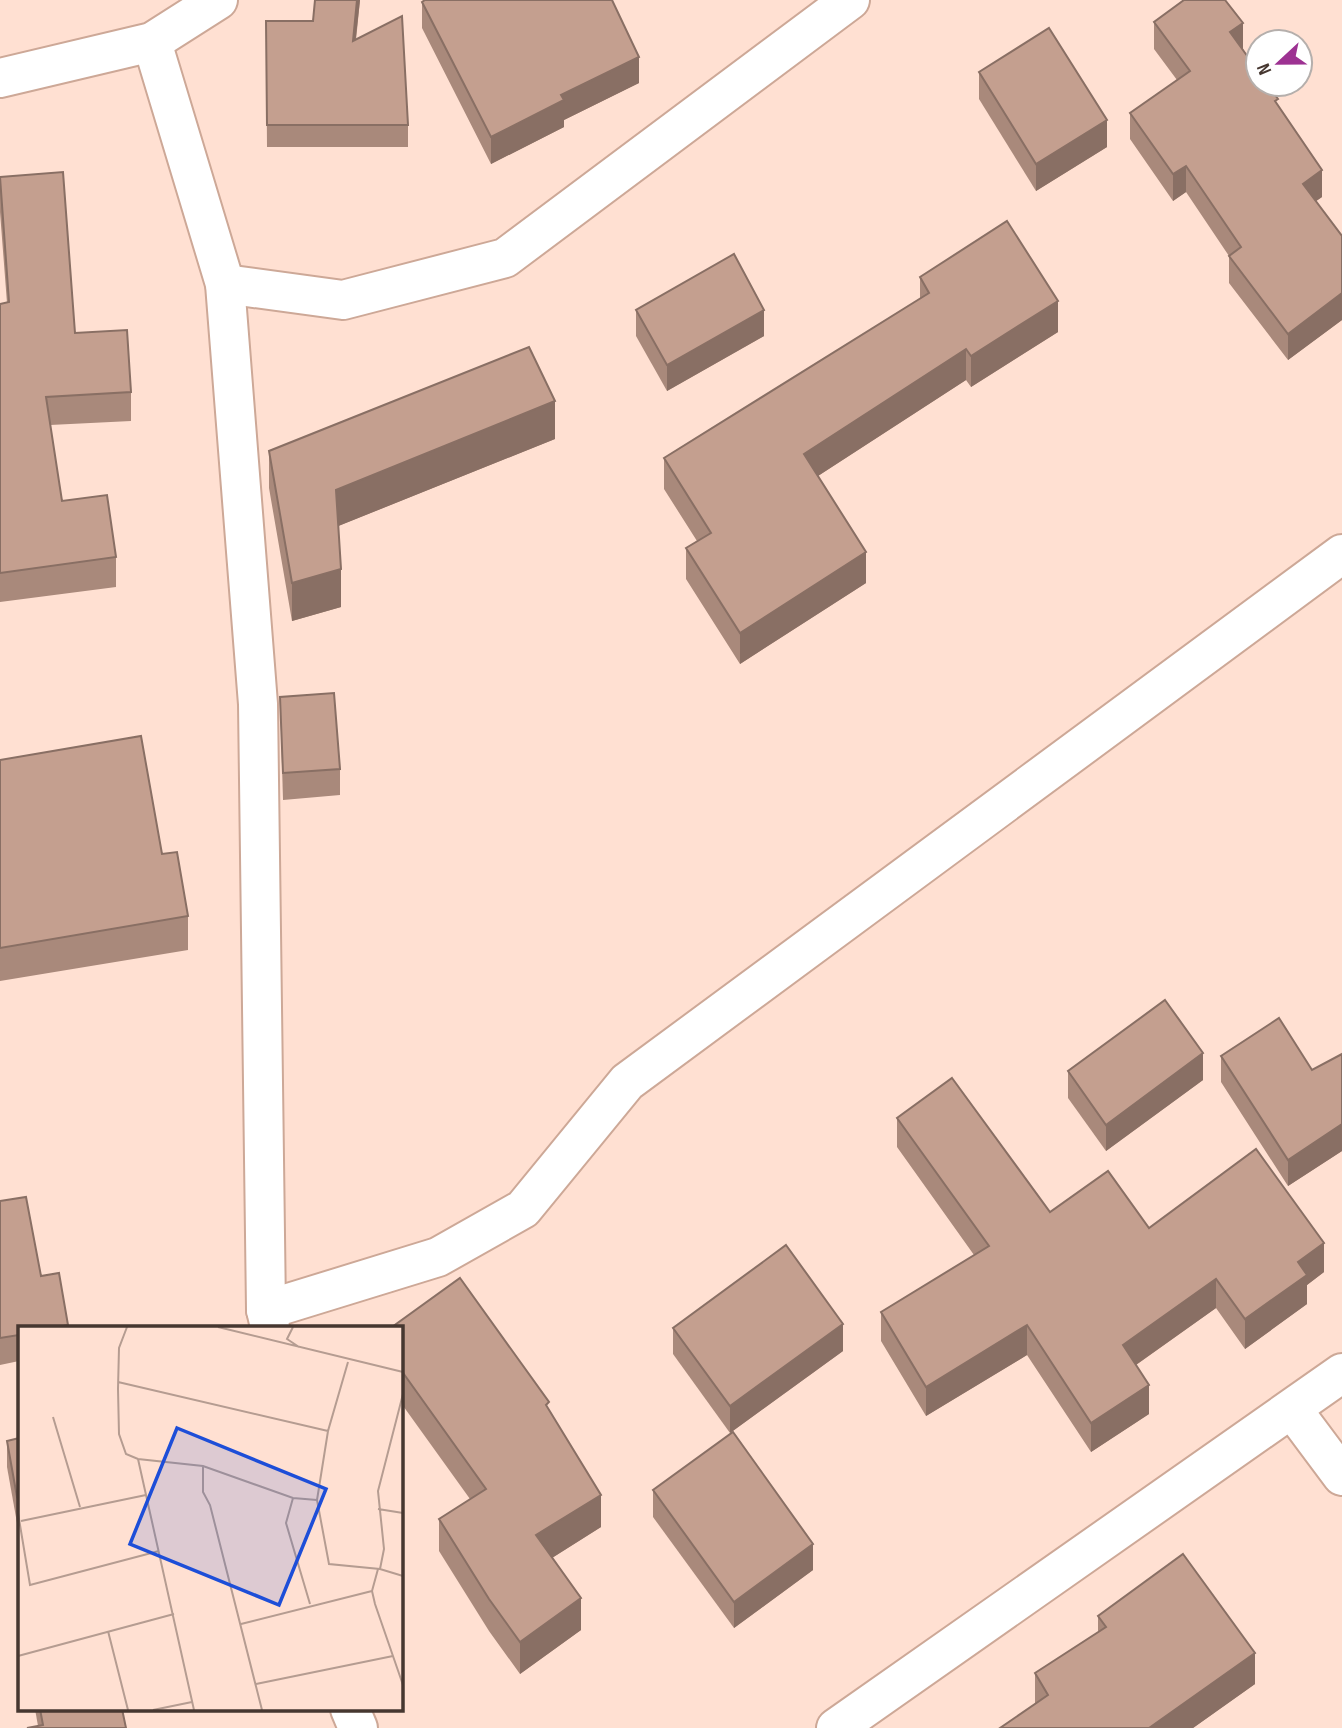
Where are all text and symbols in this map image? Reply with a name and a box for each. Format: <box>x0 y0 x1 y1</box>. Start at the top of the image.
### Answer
north arrow <box>1244 28 1314 98</box>
text: N <box>1252 60 1277 78</box>
inset map <box>18 1326 402 1710</box>

